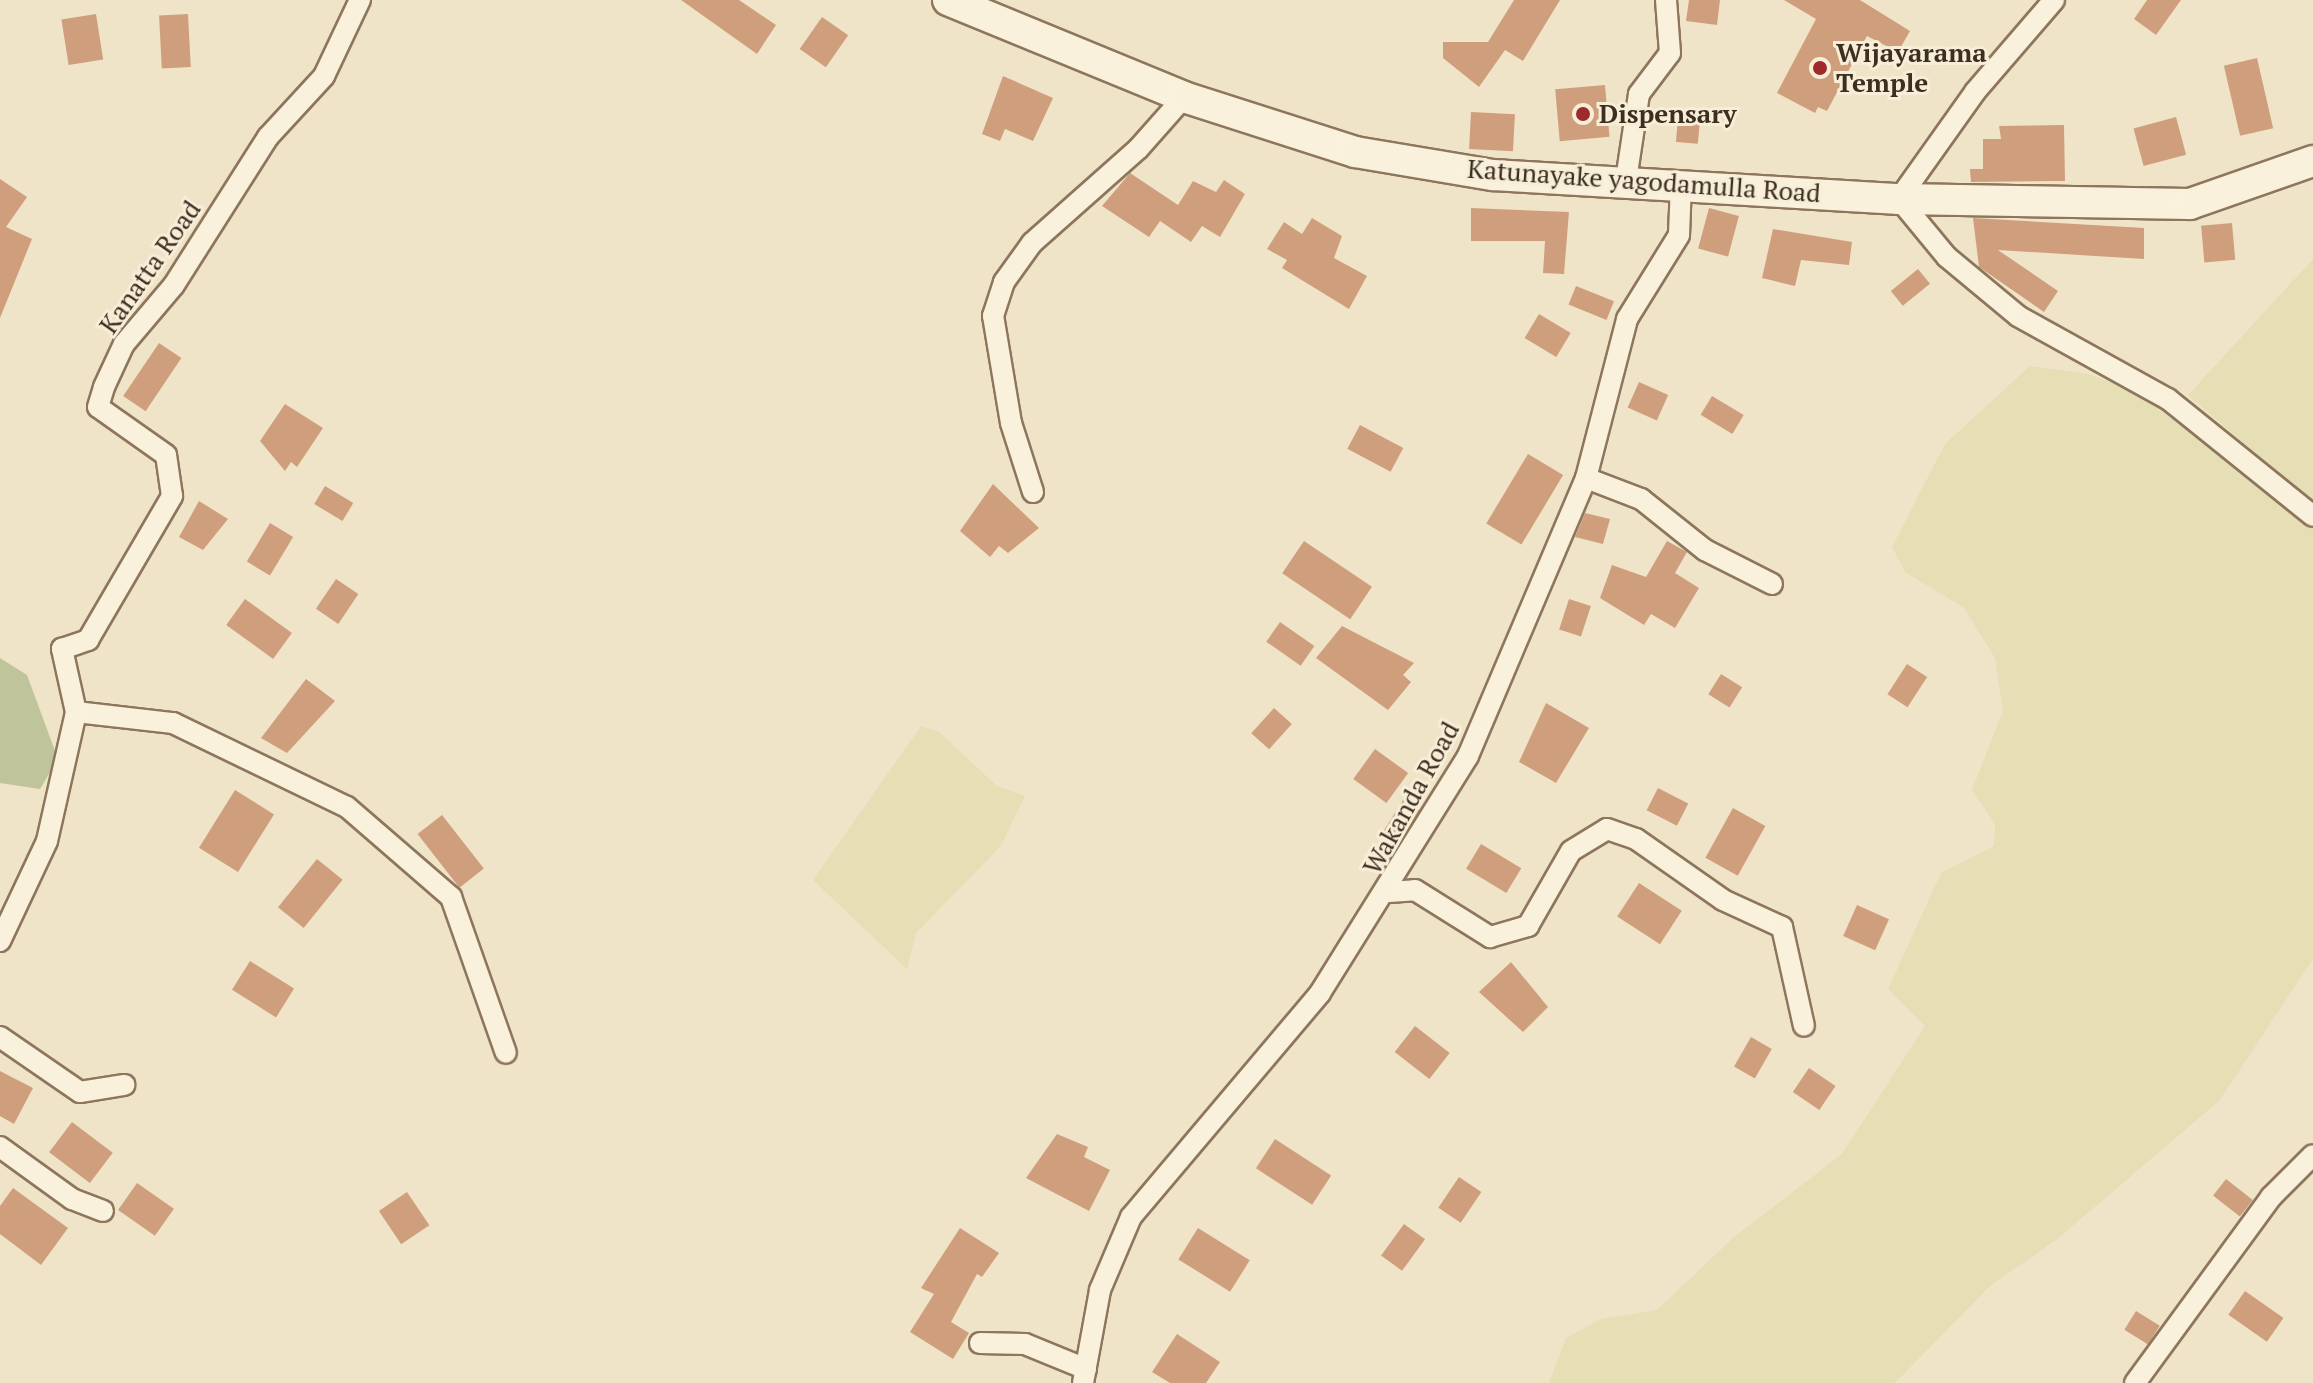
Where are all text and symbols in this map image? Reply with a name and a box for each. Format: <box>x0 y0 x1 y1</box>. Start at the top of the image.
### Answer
place label: Wijayarama Temple <box>1836 37 1987 98</box>
marker: Wijayarama Temple <box>1811 59 1829 77</box>
place label: Dispensary <box>1599 98 1736 130</box>
marker: Dispensary <box>1574 105 1592 123</box>
street label: Katunayake yagodamulla Road <box>1466 153 1822 209</box>
street label: Kanatta Road <box>93 194 207 340</box>
street label: Wakanda Road <box>1356 716 1466 880</box>

